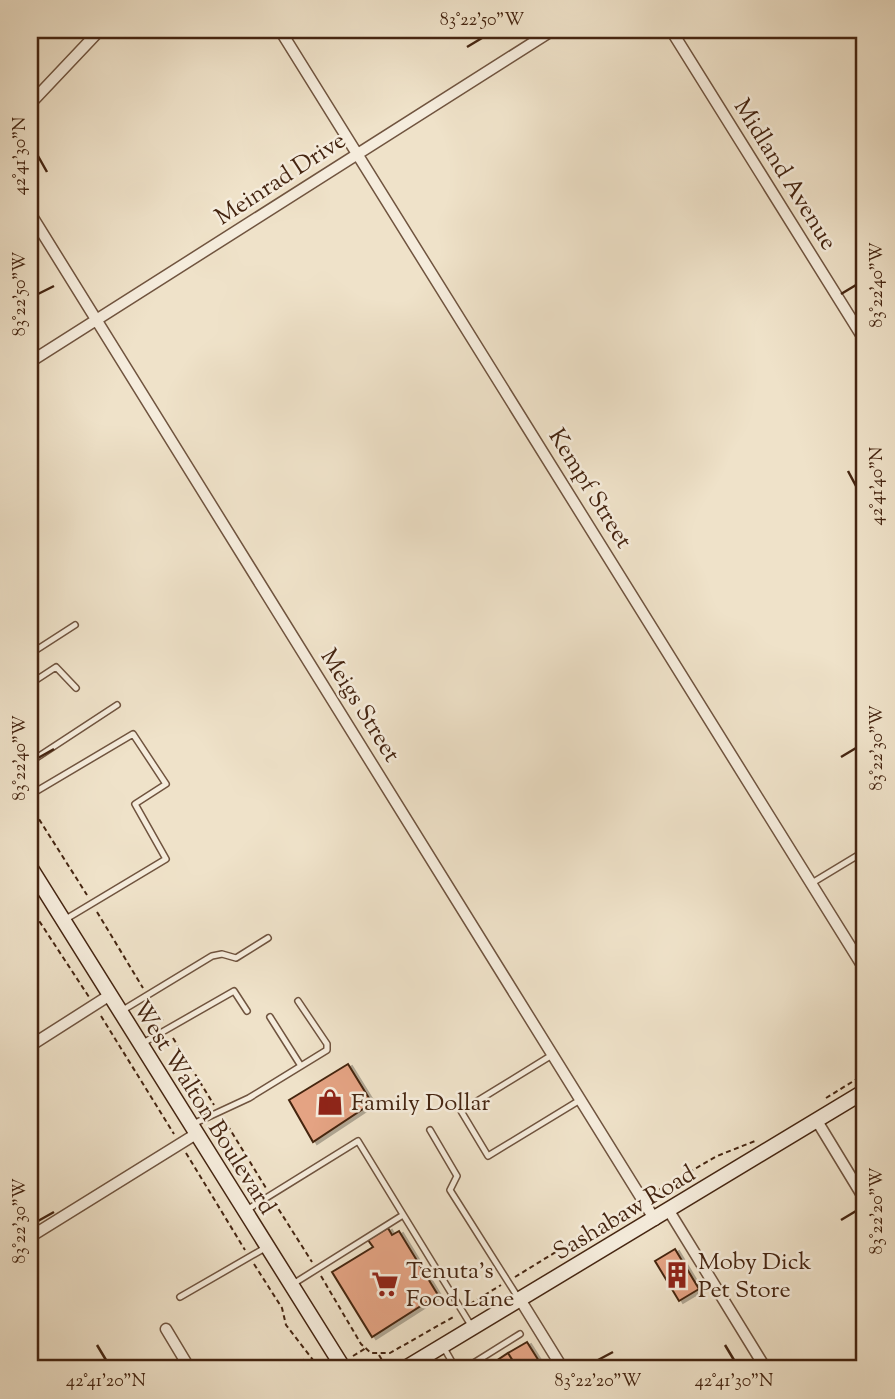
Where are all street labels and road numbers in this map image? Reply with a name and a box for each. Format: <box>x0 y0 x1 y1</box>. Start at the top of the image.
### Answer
street label: Midland Avenue <box>724 93 845 257</box>
street label: Meinrad Drive <box>209 125 353 235</box>
street label: Kempf Street <box>539 422 640 556</box>
street label: Meigs Street <box>311 643 408 769</box>
street label: West Walton Boulevard <box>123 994 283 1222</box>
street label: Sashabaw Road <box>547 1158 703 1270</box>

